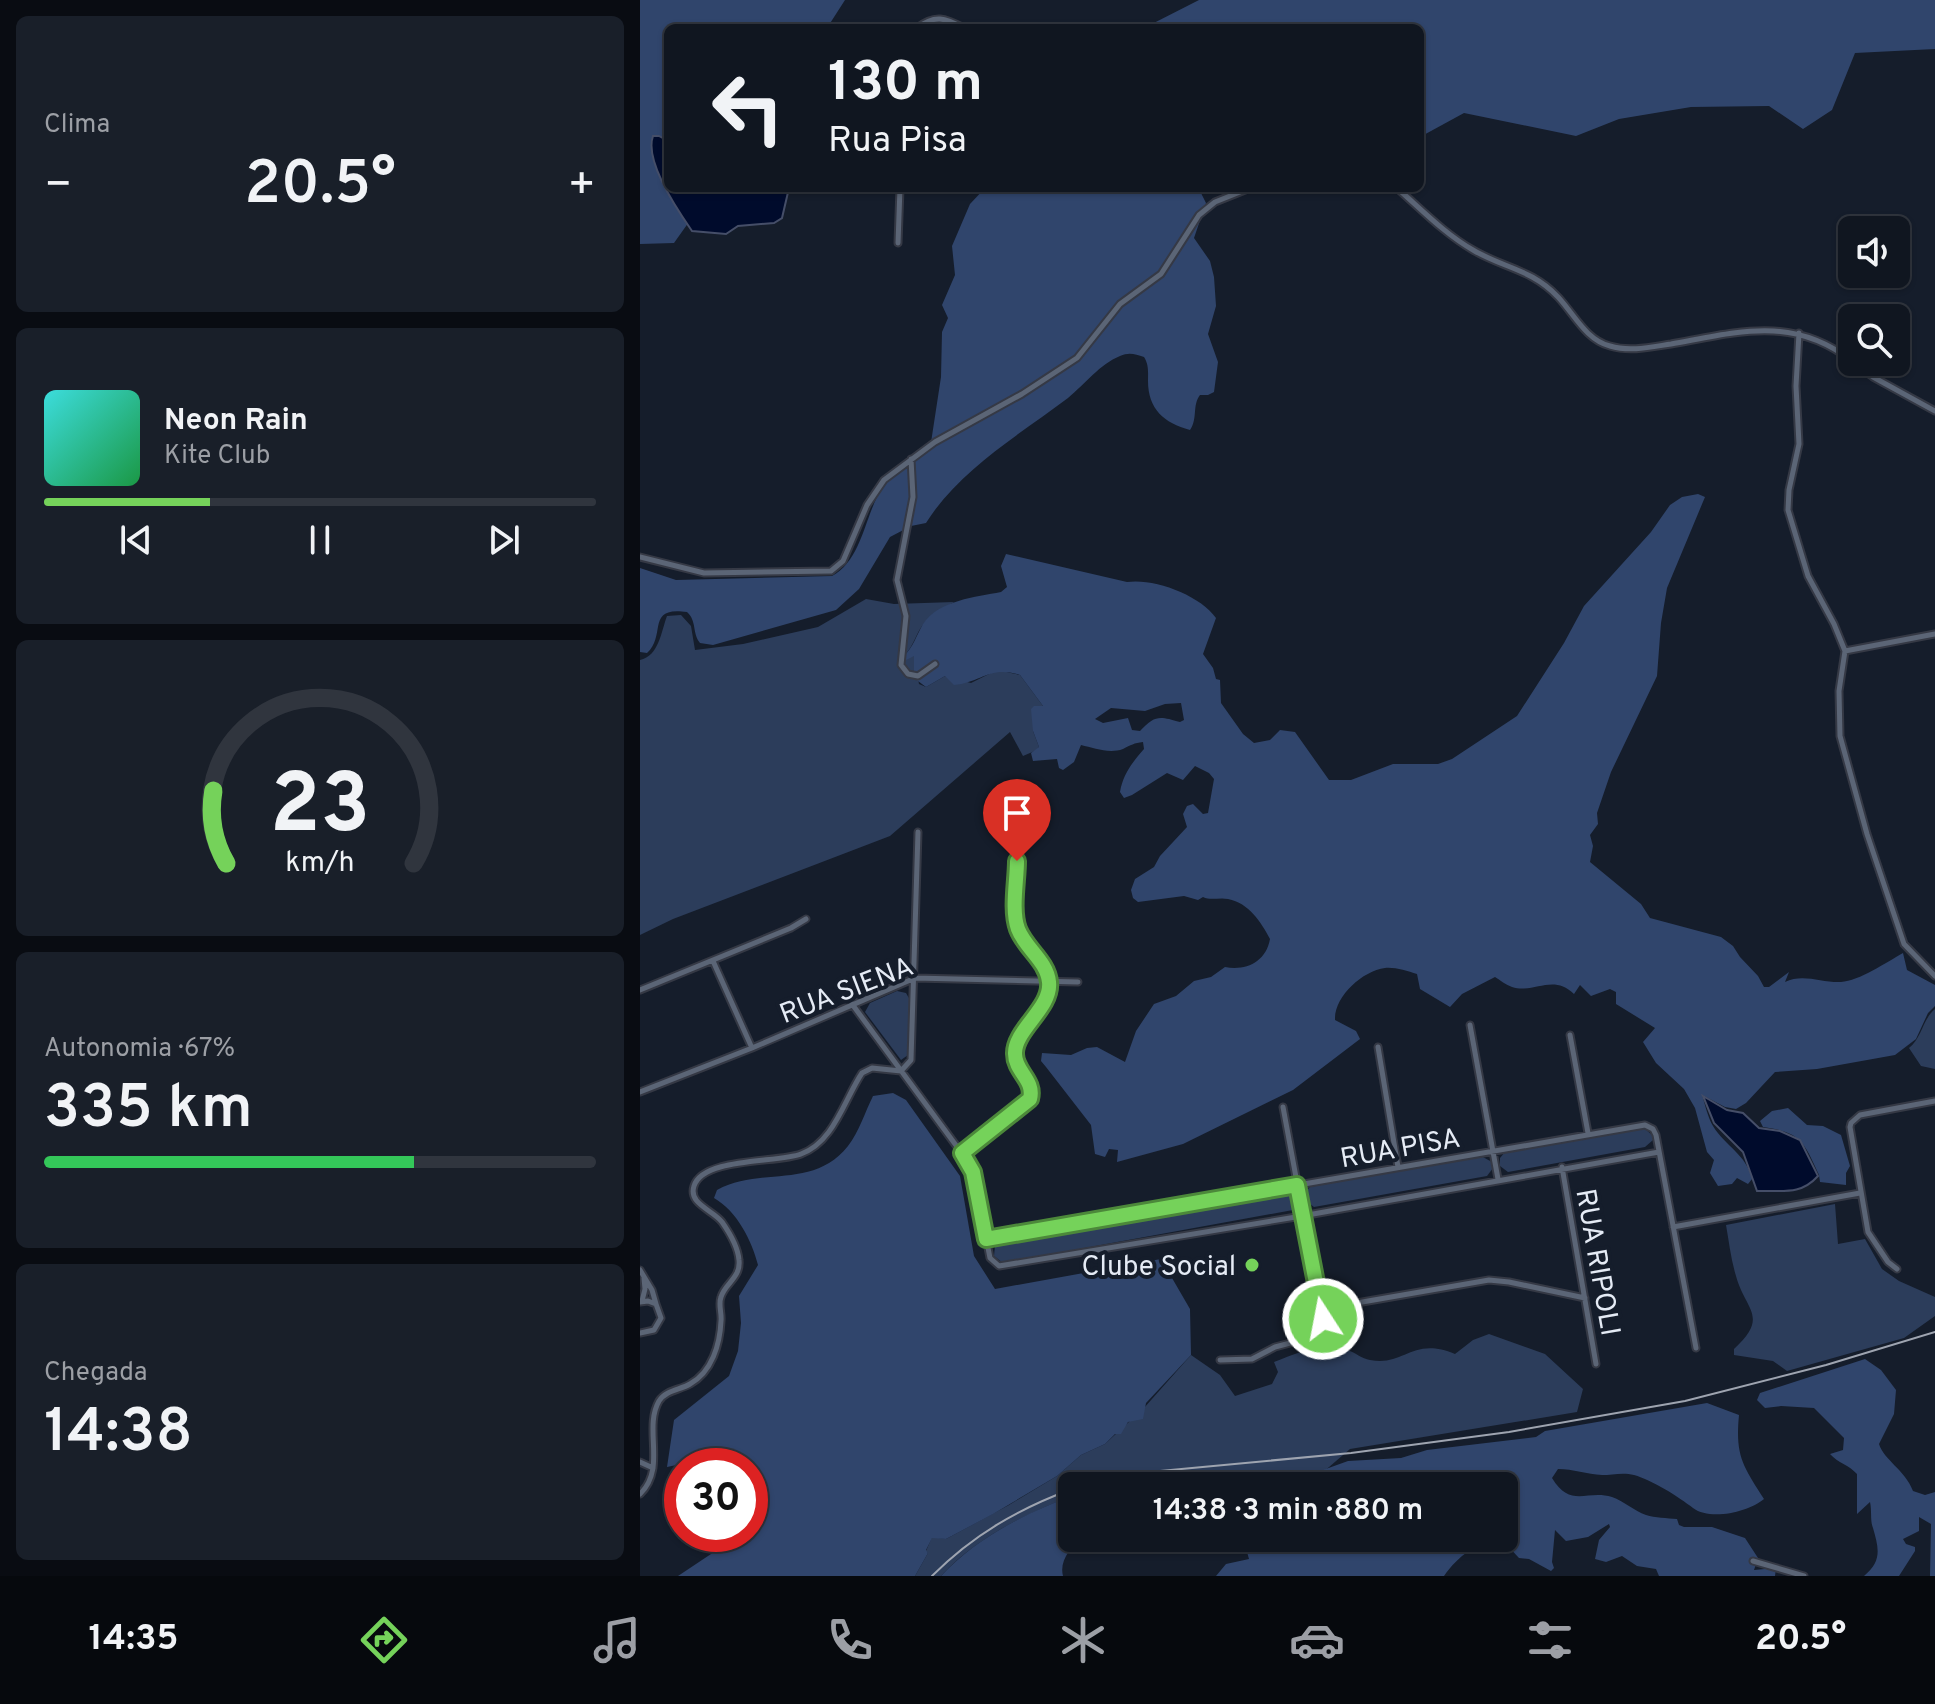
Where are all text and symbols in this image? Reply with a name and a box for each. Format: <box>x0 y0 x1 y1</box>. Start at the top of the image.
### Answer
text: 130 m <box>828 50 983 120</box>
icon: left <box>696 56 800 160</box>
text: Clima <box>44 109 110 142</box>
text: Rua Pisa <box>828 119 967 165</box>
text: 20.5° <box>244 149 396 225</box>
text: − <box>44 159 72 215</box>
text: + <box>568 159 596 215</box>
map controls <box>1838 216 1910 376</box>
button: sound <box>1838 216 1910 288</box>
button: search <box>1838 304 1910 376</box>
text: Neon Rain <box>164 403 308 440</box>
text: Kite Club <box>164 440 270 473</box>
icon: previous <box>114 518 158 562</box>
icon: pause <box>298 518 342 562</box>
icon: next <box>482 518 526 562</box>
text: 23 <box>270 757 370 862</box>
pin <box>983 779 1051 861</box>
icon: arrive <box>995 791 1039 835</box>
text: km/h <box>285 846 355 882</box>
street label: RUA SIENA <box>775 950 919 1034</box>
text: Autonomia · 67% <box>44 1033 235 1066</box>
text: 335 km <box>44 1073 253 1149</box>
street label: RUA PISA <box>1338 1122 1463 1178</box>
street label: RUA RIPOLI <box>1565 1186 1627 1339</box>
place label: Clube Social <box>1081 1250 1236 1286</box>
marker: Clube Social <box>1243 1256 1261 1274</box>
position arrow <box>1281 1277 1365 1361</box>
text: Chegada <box>44 1357 147 1390</box>
text: 14:38 <box>44 1397 193 1473</box>
speed limit sign: 30 <box>664 1448 768 1552</box>
text: 14:38 · 3 min · 880 m <box>1153 1493 1423 1530</box>
icon: directions <box>356 1612 412 1668</box>
icon: music <box>589 1612 645 1668</box>
icon: phone <box>822 1612 878 1668</box>
icon: climate <box>1055 1612 1111 1668</box>
icon: car <box>1289 1612 1345 1668</box>
icon: filters <box>1522 1612 1578 1668</box>
text: 14:35 <box>89 1617 179 1663</box>
text: 20.5° <box>1755 1617 1846 1663</box>

